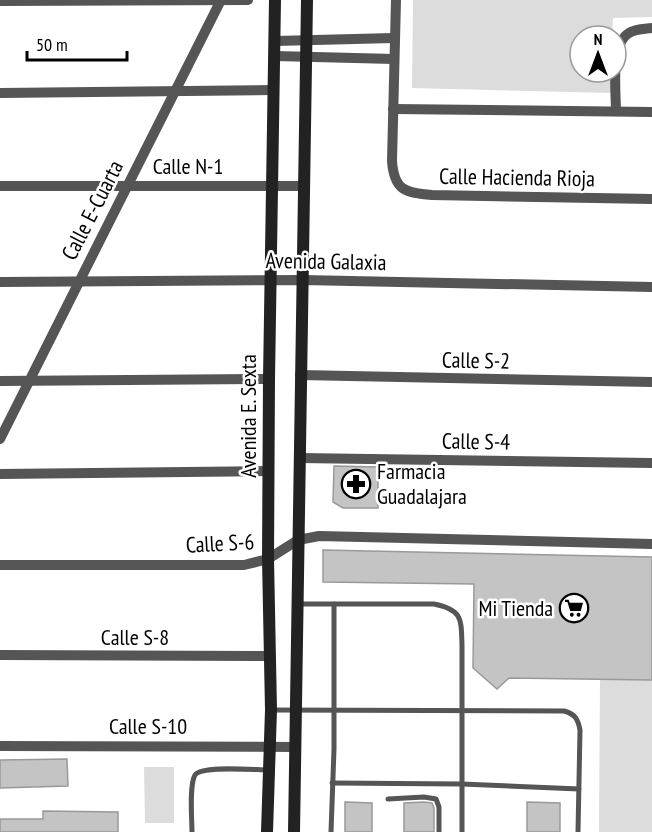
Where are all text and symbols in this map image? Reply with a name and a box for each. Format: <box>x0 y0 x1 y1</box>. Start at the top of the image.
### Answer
scale bar <box>27 24 128 62</box>
north arrow <box>568 24 628 84</box>
text: N <box>594 29 602 49</box>
text: 50 m <box>36 33 68 56</box>
street label: Calle N-1 <box>153 152 223 180</box>
street label: Calle E-Cuarta <box>55 156 129 264</box>
street label: Calle Hacienda Rioja <box>439 162 595 192</box>
street label: Avenida Galaxia <box>265 246 387 276</box>
street label: Calle S-2 <box>442 345 510 375</box>
street label: Avenida E. Sexta <box>234 354 262 478</box>
street label: Calle S-4 <box>442 426 510 456</box>
place label: Farmacia Guadalajara <box>377 457 467 510</box>
pharmacy icon: Farmacia Guadalajara <box>340 468 372 500</box>
street label: Calle S-6 <box>185 527 255 559</box>
supermarket icon: Mi Tienda <box>558 592 590 624</box>
place label: Mi Tienda <box>478 594 553 622</box>
street label: Calle S-8 <box>101 623 169 651</box>
street label: Calle S-10 <box>109 712 187 740</box>

